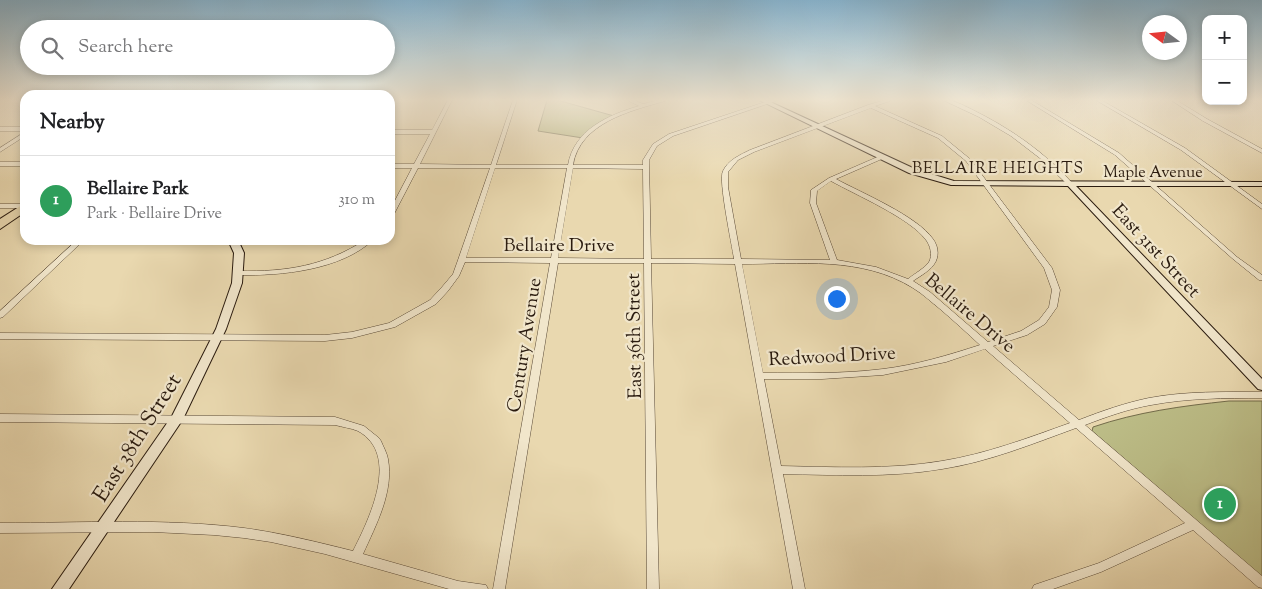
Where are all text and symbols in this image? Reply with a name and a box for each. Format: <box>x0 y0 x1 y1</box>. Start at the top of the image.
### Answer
north arrow <box>1142 15 1187 60</box>
map controls <box>1202 15 1247 105</box>
button: + <box>1202 15 1247 60</box>
search box <box>20 20 395 75</box>
icon: search <box>38 34 66 62</box>
text: Search here <box>78 34 173 61</box>
button: − <box>1202 60 1247 105</box>
text: Nearby <box>40 108 105 138</box>
district label: BELLAIRE HEIGHTS <box>912 158 1084 181</box>
street label: Maple Avenue <box>1103 162 1203 185</box>
text: Bellaire Park <box>87 176 189 203</box>
text: 1 <box>53 189 59 212</box>
text: 310 m <box>338 189 375 212</box>
street label: East 31st Street <box>1105 199 1206 305</box>
text: Park · Bellaire Drive <box>87 203 222 226</box>
street label: Bellaire Drive <box>503 233 615 260</box>
street label: Bellaire Drive <box>918 268 1021 360</box>
street label: East 36th Street <box>621 272 650 399</box>
street label: Century Avenue <box>501 276 549 415</box>
your location <box>824 286 850 312</box>
street label: Redwood Drive <box>768 341 897 374</box>
street label: East 38th Street <box>86 368 191 509</box>
pin: 1 <box>1204 485 1236 523</box>

